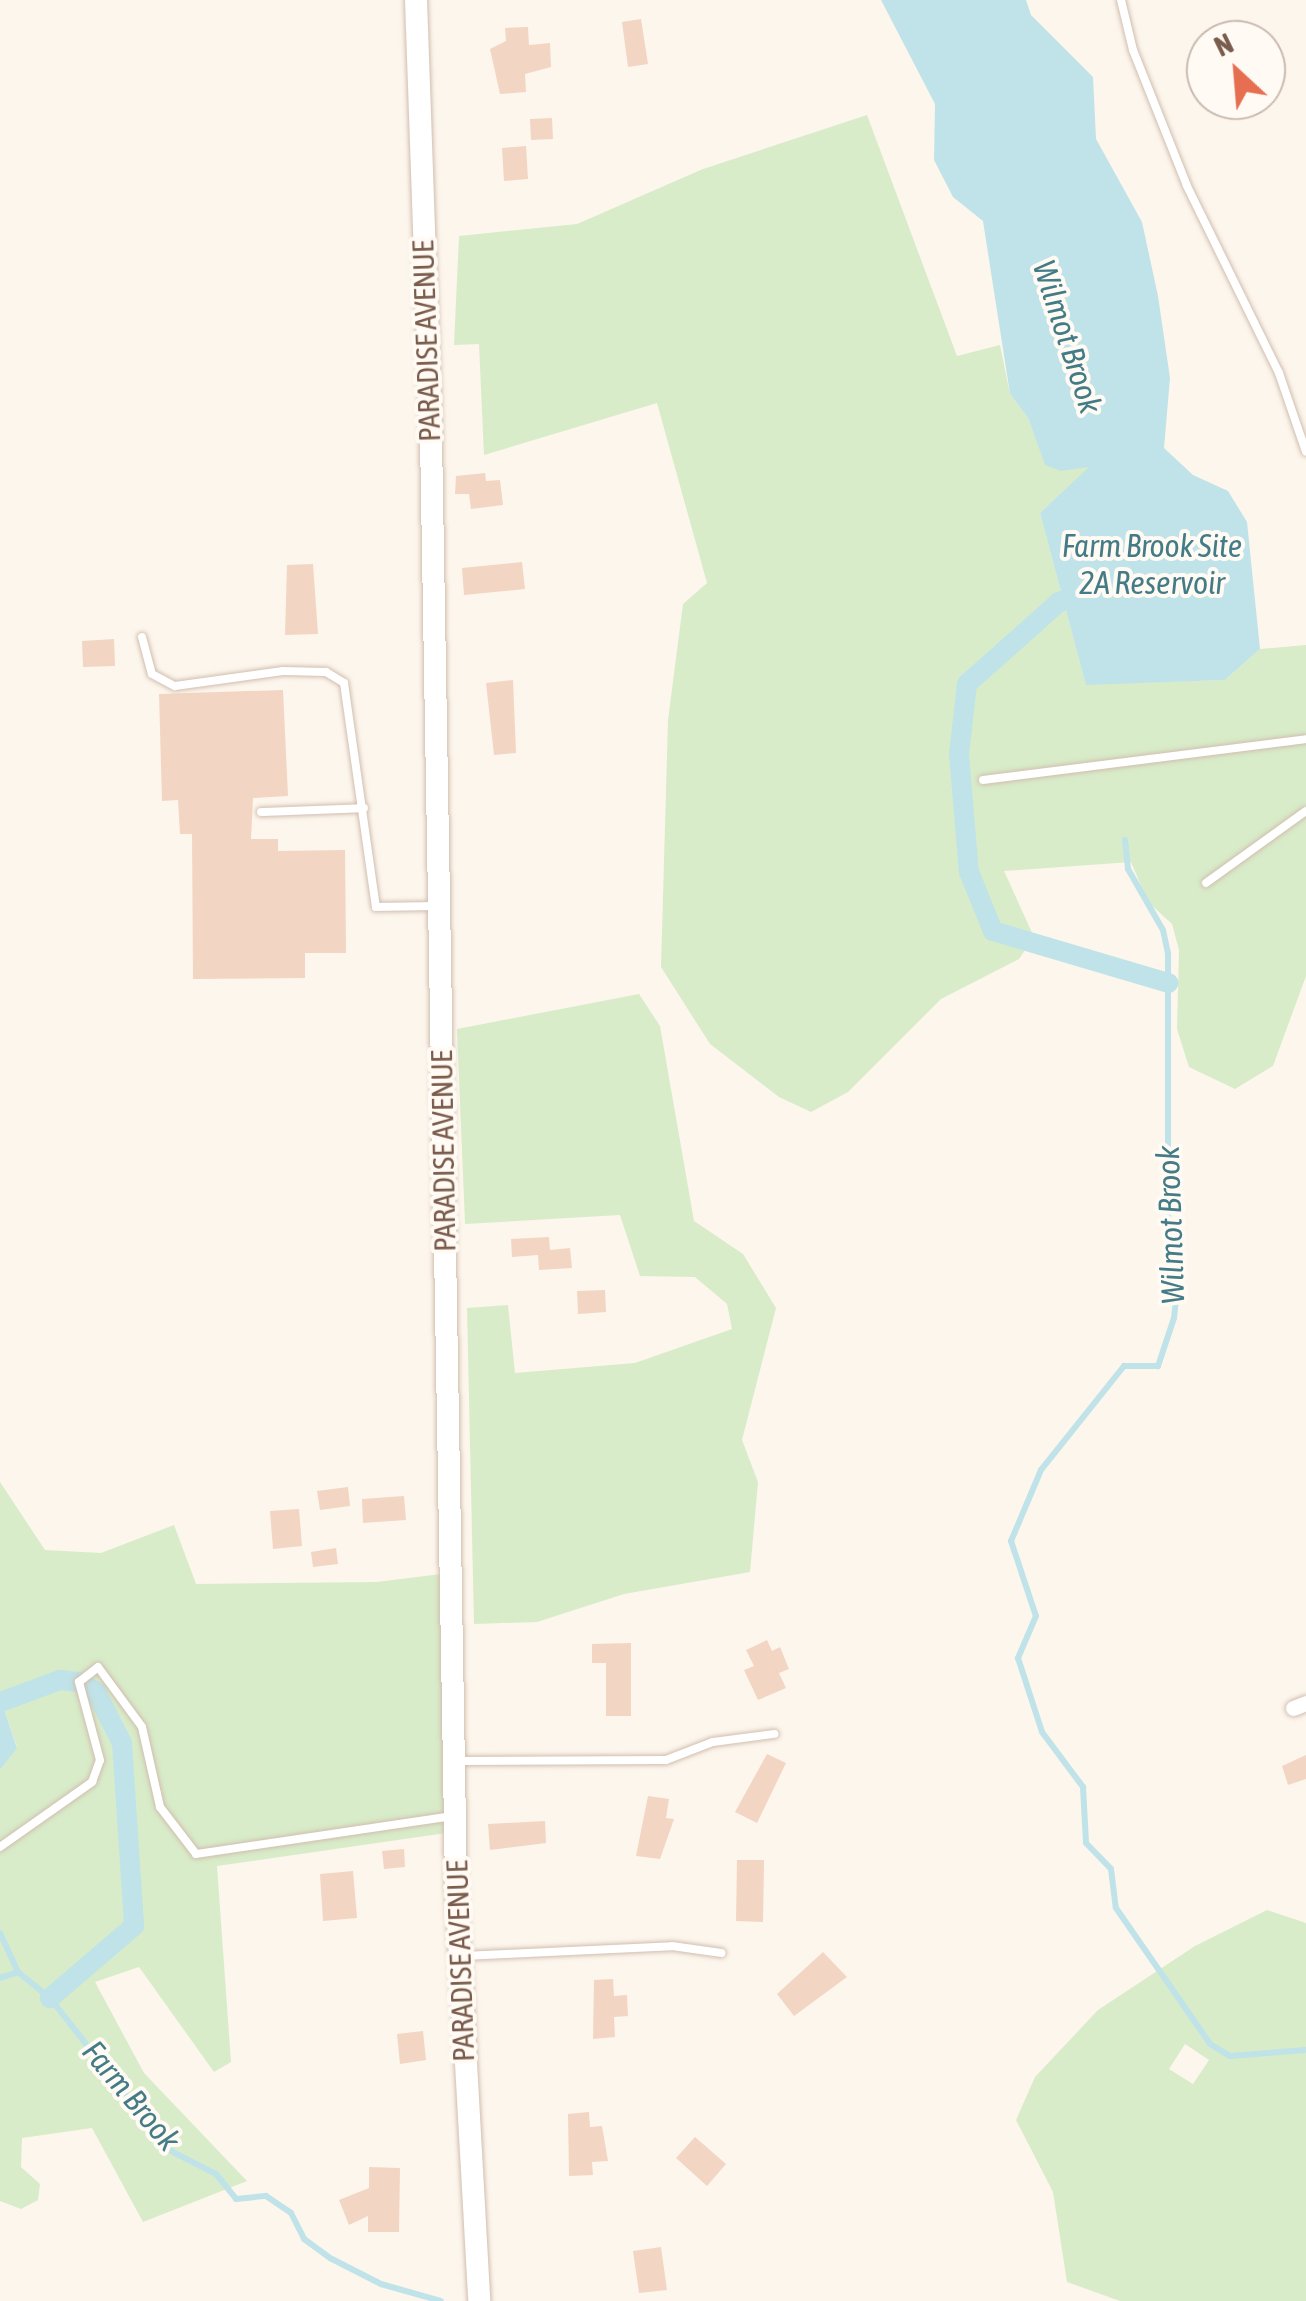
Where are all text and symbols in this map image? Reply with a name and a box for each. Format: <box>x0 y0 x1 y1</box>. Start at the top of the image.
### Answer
north arrow <box>1186 20 1286 120</box>
text: N <box>1209 27 1238 63</box>
street label: PARADISE AVENUE <box>404 240 448 442</box>
water label: Wilmot Brook <box>1024 256 1110 418</box>
water label: Farm Brook Site 2A Reservoir <box>1062 528 1242 603</box>
street label: PARADISE AVENUE <box>423 1050 463 1252</box>
water label: Wilmot Brook <box>1149 1145 1193 1305</box>
street label: PARADISE AVENUE <box>438 1860 482 2062</box>
water label: Farm Brook <box>74 2033 188 2159</box>

